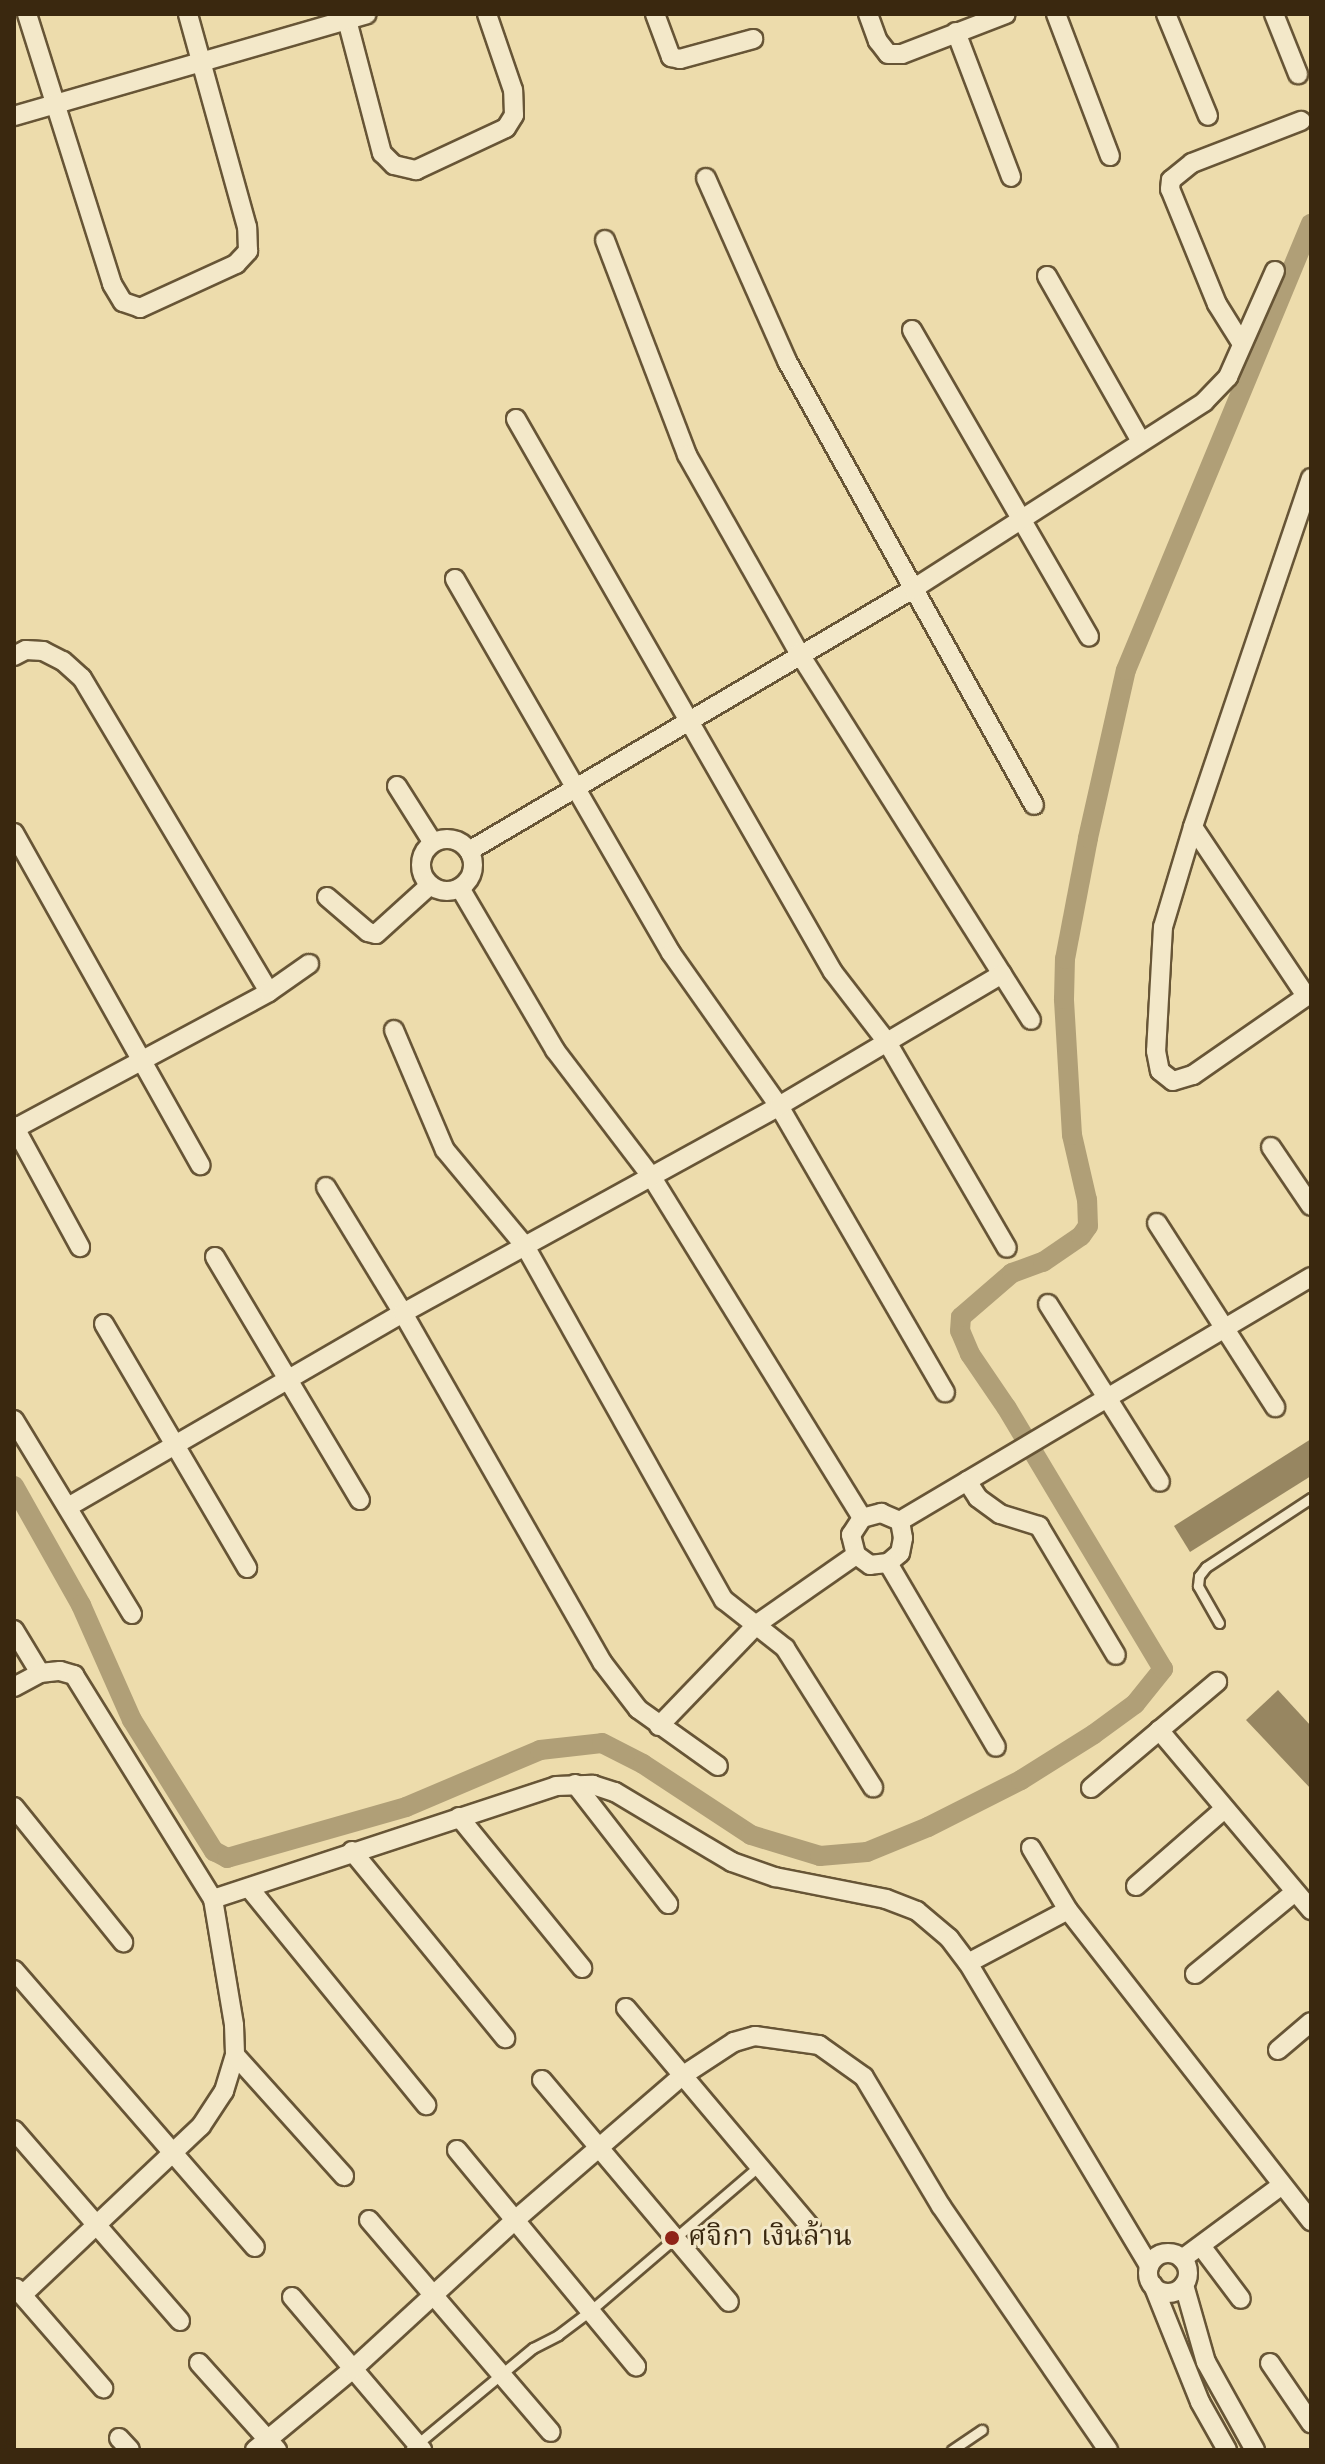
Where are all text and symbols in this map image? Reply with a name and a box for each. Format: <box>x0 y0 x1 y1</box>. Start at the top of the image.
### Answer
place label: ศจิกา เงินล้าน <box>688 2221 852 2255</box>
marker: ศจิกา เงินล้าน <box>663 2229 681 2247</box>

